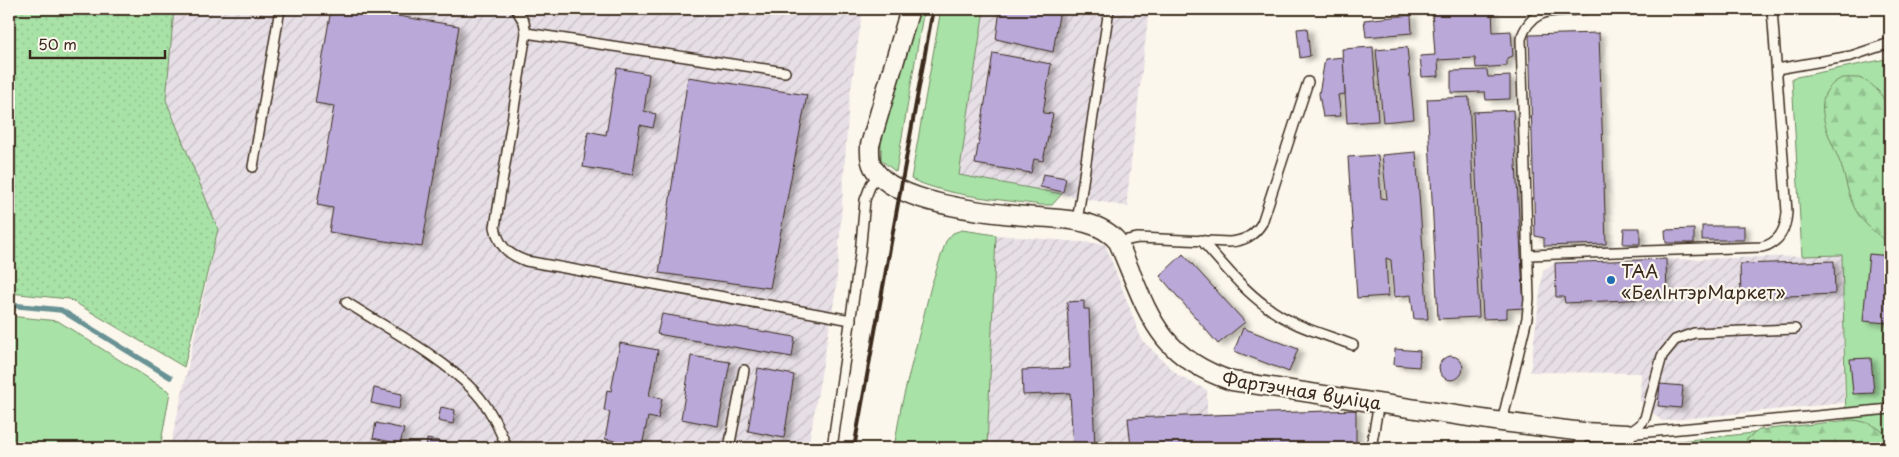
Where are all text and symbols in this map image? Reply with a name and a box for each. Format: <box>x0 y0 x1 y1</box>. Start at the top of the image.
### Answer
scale bar <box>30 28 165 60</box>
text: 50 m <box>38 32 77 55</box>
place label: ТАА «БелІнтэрМаркет» <box>1621 257 1786 305</box>
marker: ТАА «БелІнтэрМаркет» <box>1605 274 1617 286</box>
street label: Фартэчная вуліца <box>1221 364 1383 416</box>

